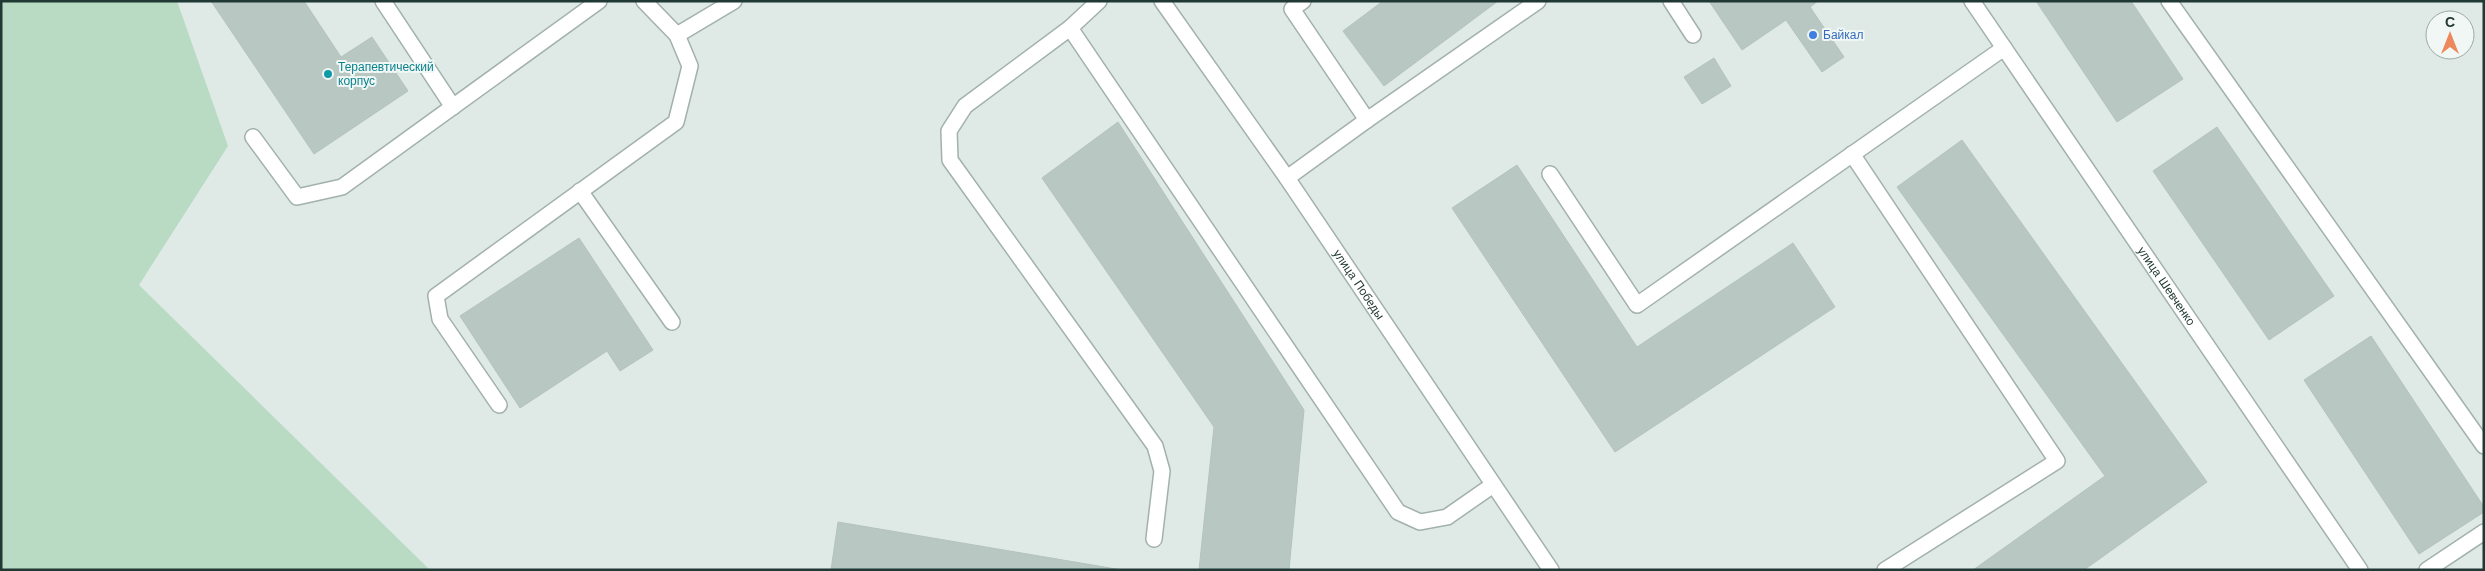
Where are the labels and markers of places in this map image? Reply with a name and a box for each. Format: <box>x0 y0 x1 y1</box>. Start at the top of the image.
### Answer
place label: Байкал <box>1823 28 1863 42</box>
marker: Байкал <box>1807 29 1819 41</box>
place label: Терапевтический корпус <box>338 60 434 88</box>
marker: Терапевтический корпус <box>322 68 334 80</box>

